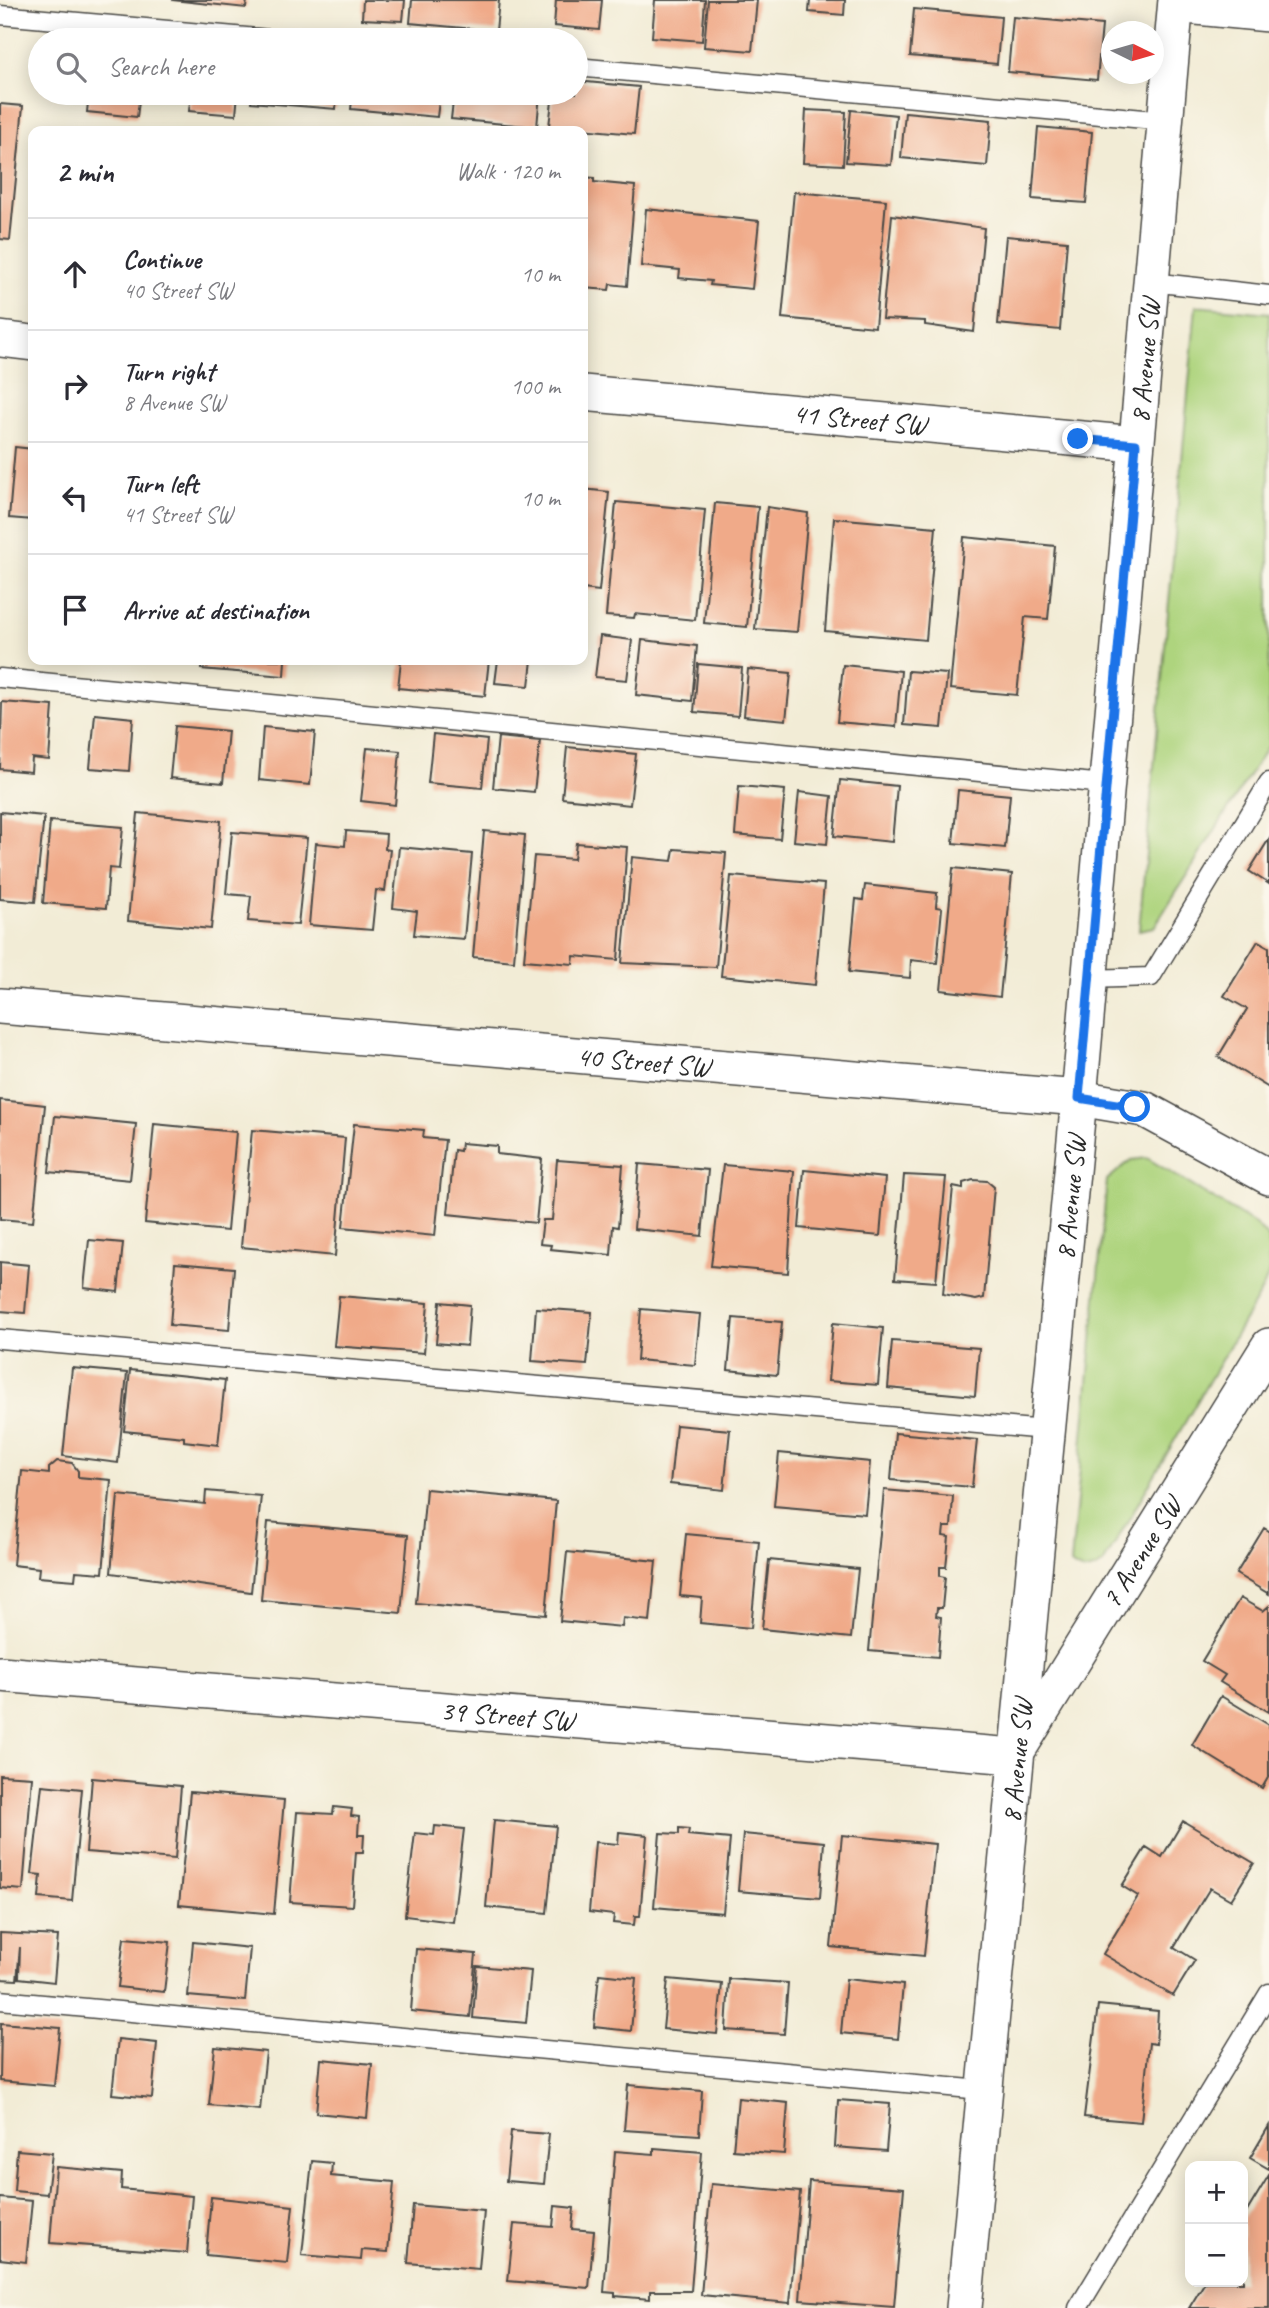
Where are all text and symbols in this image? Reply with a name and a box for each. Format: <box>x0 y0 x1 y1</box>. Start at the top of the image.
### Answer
north arrow <box>1101 21 1164 84</box>
search box <box>28 28 588 105</box>
icon: search <box>52 48 90 86</box>
text: Search here <box>108 50 214 83</box>
text: 2 min <box>56 153 113 191</box>
text: Walk · 120 m <box>456 157 560 186</box>
text: Continue <box>123 243 201 276</box>
icon: ahead <box>56 255 94 293</box>
text: 10 m <box>521 260 560 289</box>
text: 40 Street SW <box>123 276 233 305</box>
street label: 8 Avenue SW <box>1122 294 1168 424</box>
text: Turn right <box>123 355 214 388</box>
icon: right <box>56 367 94 405</box>
text: 100 m <box>511 372 560 401</box>
text: 8 Avenue SW <box>123 388 226 417</box>
street label: 41 Street SW <box>791 395 931 443</box>
route end <box>1062 423 1093 454</box>
text: Turn left <box>123 467 198 500</box>
icon: left <box>56 479 94 517</box>
text: 10 m <box>521 484 560 513</box>
text: 41 Street SW <box>123 500 233 529</box>
icon: arrive <box>56 591 94 629</box>
text: Arrive at destination <box>123 594 309 627</box>
street label: 40 Street SW <box>575 1038 715 1085</box>
route start <box>1119 1091 1150 1122</box>
street label: 8 Avenue SW <box>1047 1130 1094 1261</box>
street label: 7 Avenue SW <box>1094 1487 1191 1614</box>
street label: 39 Street SW <box>439 1693 578 1739</box>
street label: 8 Avenue SW <box>993 1694 1040 1824</box>
map controls <box>1185 2161 1248 2287</box>
button: + <box>1185 2161 1248 2224</box>
button: − <box>1185 2224 1248 2287</box>

